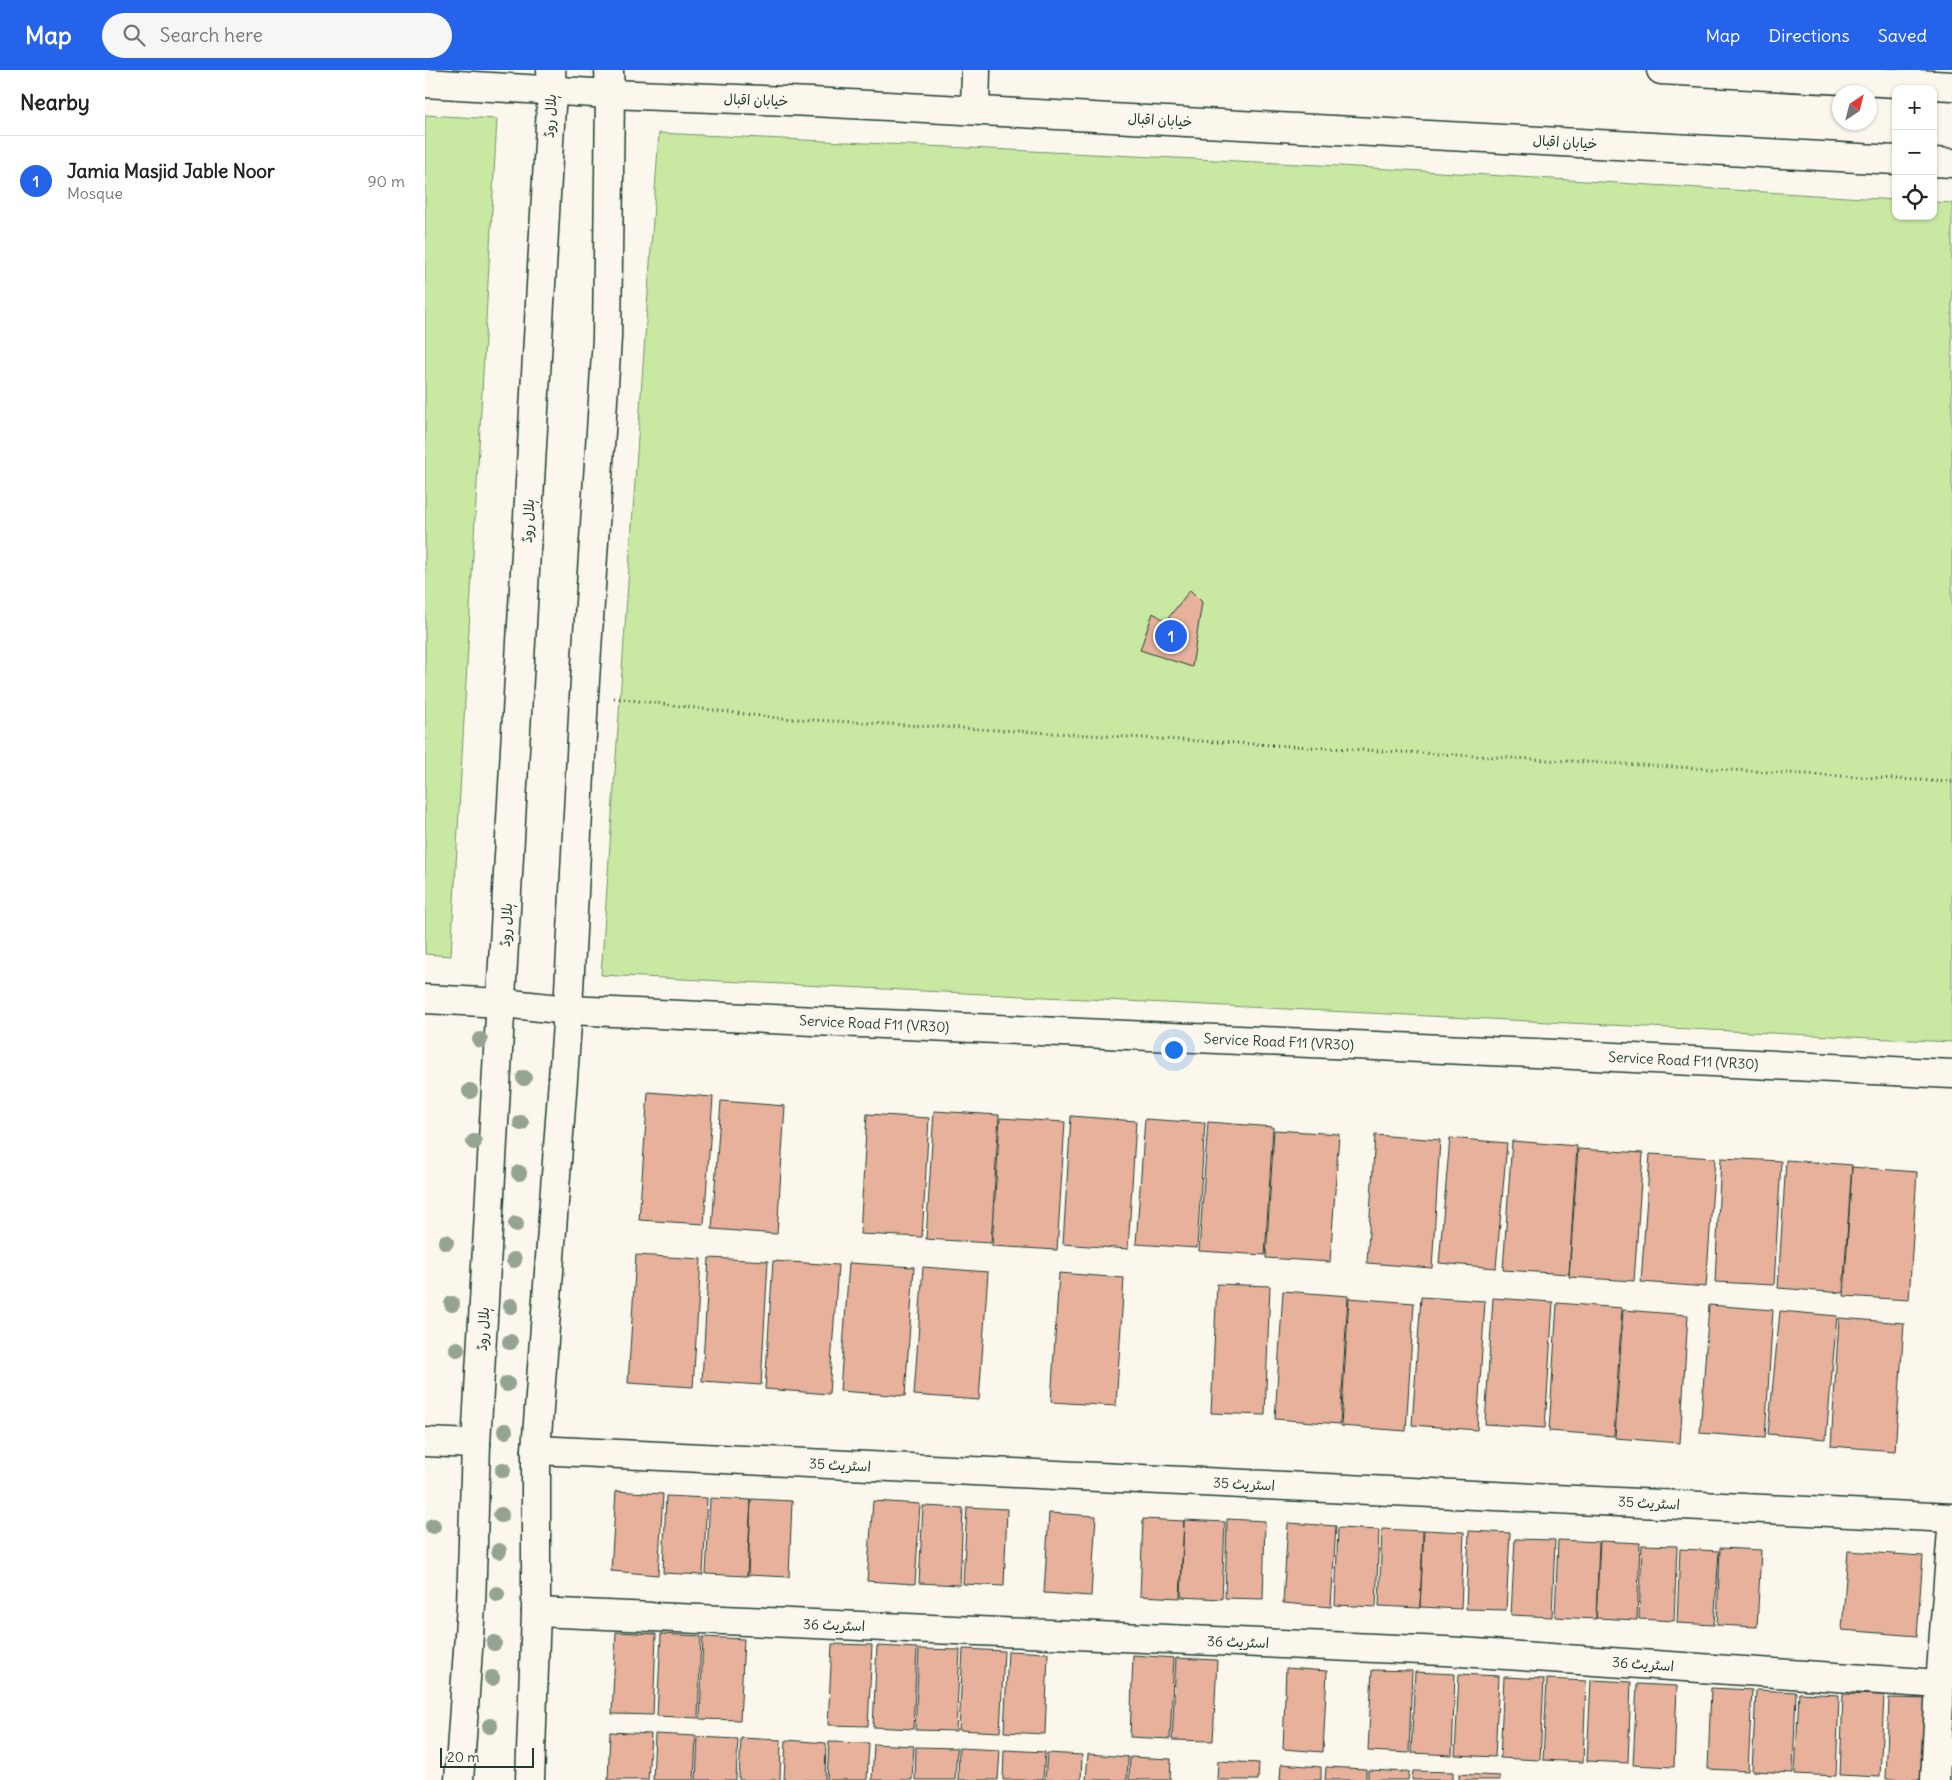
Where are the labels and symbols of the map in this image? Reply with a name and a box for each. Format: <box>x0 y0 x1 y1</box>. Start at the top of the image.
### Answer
north arrow <box>1832 85 1877 130</box>
street label: خیابان اقبال <box>723 90 789 110</box>
street label: ہلال روڈ <box>540 94 562 139</box>
street label: خیابان اقبال <box>1127 109 1193 131</box>
street label: خیابان اقبال <box>1532 131 1598 153</box>
street label: ہلال روڈ <box>518 499 540 544</box>
pin: 1 <box>1155 617 1187 655</box>
street label: ہلال روڈ <box>496 903 518 948</box>
street label: Service Road F11 (VR30) <box>799 1011 950 1036</box>
street label: Service Road F11 (VR30) <box>1203 1029 1354 1054</box>
your location <box>1161 1037 1187 1063</box>
street label: Service Road F11 (VR30) <box>1608 1048 1759 1073</box>
street label: ہلال روڈ <box>473 1307 495 1352</box>
street label: اسٹریٹ 35 <box>809 1454 871 1476</box>
street label: اسٹریٹ 35 <box>1213 1473 1275 1495</box>
street label: اسٹریٹ 35 <box>1618 1492 1680 1514</box>
street label: اسٹریٹ 36 <box>803 1615 865 1635</box>
street label: اسٹریٹ 36 <box>1207 1632 1269 1652</box>
street label: اسٹریٹ 36 <box>1611 1653 1675 1675</box>
scale bar <box>440 1745 534 1768</box>

